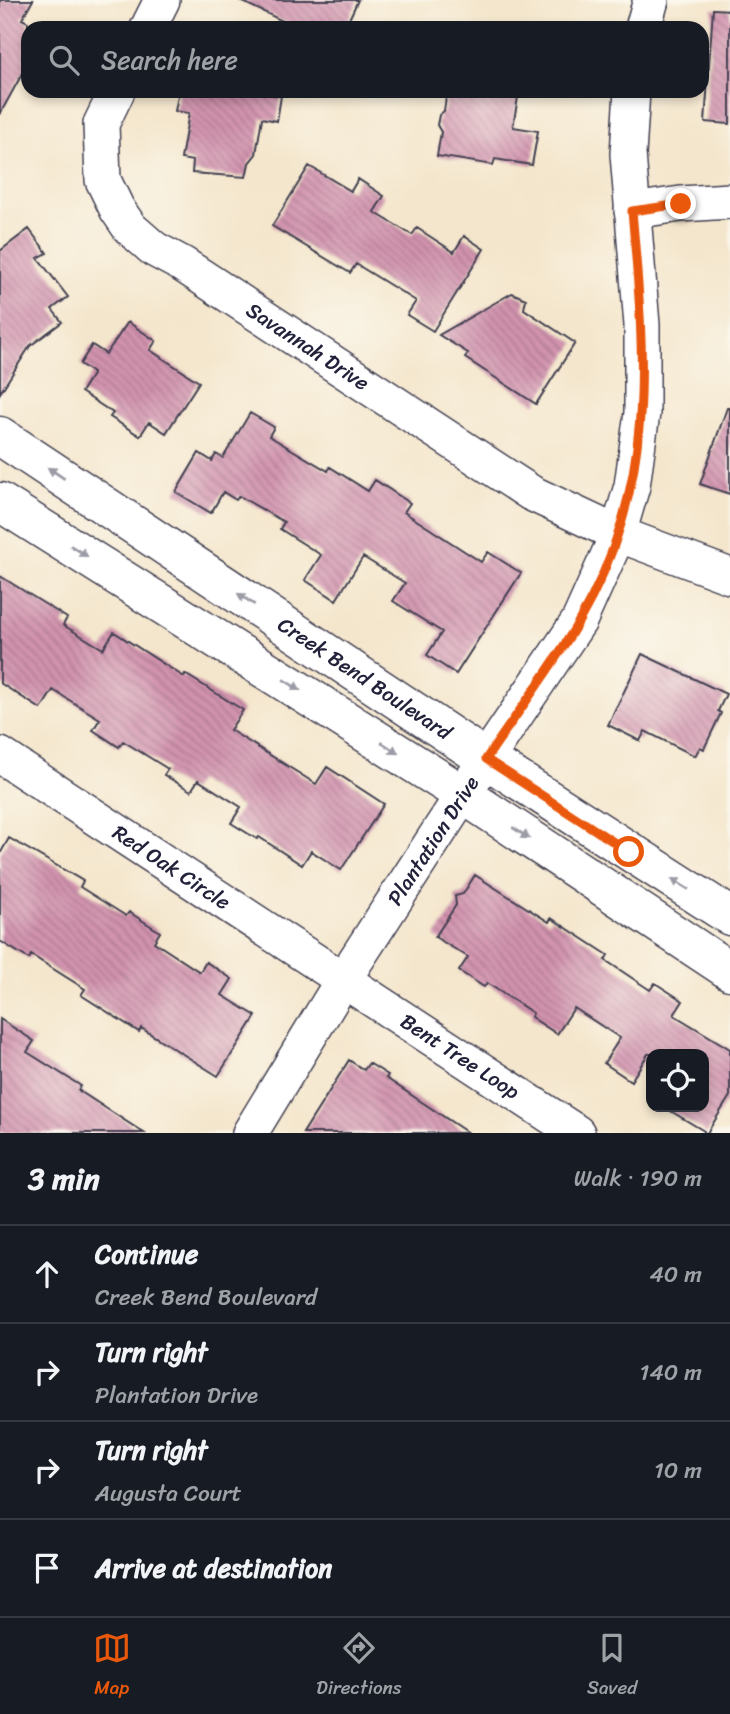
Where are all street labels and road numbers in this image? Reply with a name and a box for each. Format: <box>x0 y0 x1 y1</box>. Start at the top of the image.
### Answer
street label: Savannah Drive <box>238 292 377 401</box>
street label: Creek Bend Boulevard <box>270 606 461 752</box>
street label: Plantation Drive <box>377 768 490 914</box>
street label: Red Oak Circle <box>104 814 239 921</box>
street label: Bent Tree Loop <box>392 1003 528 1110</box>

